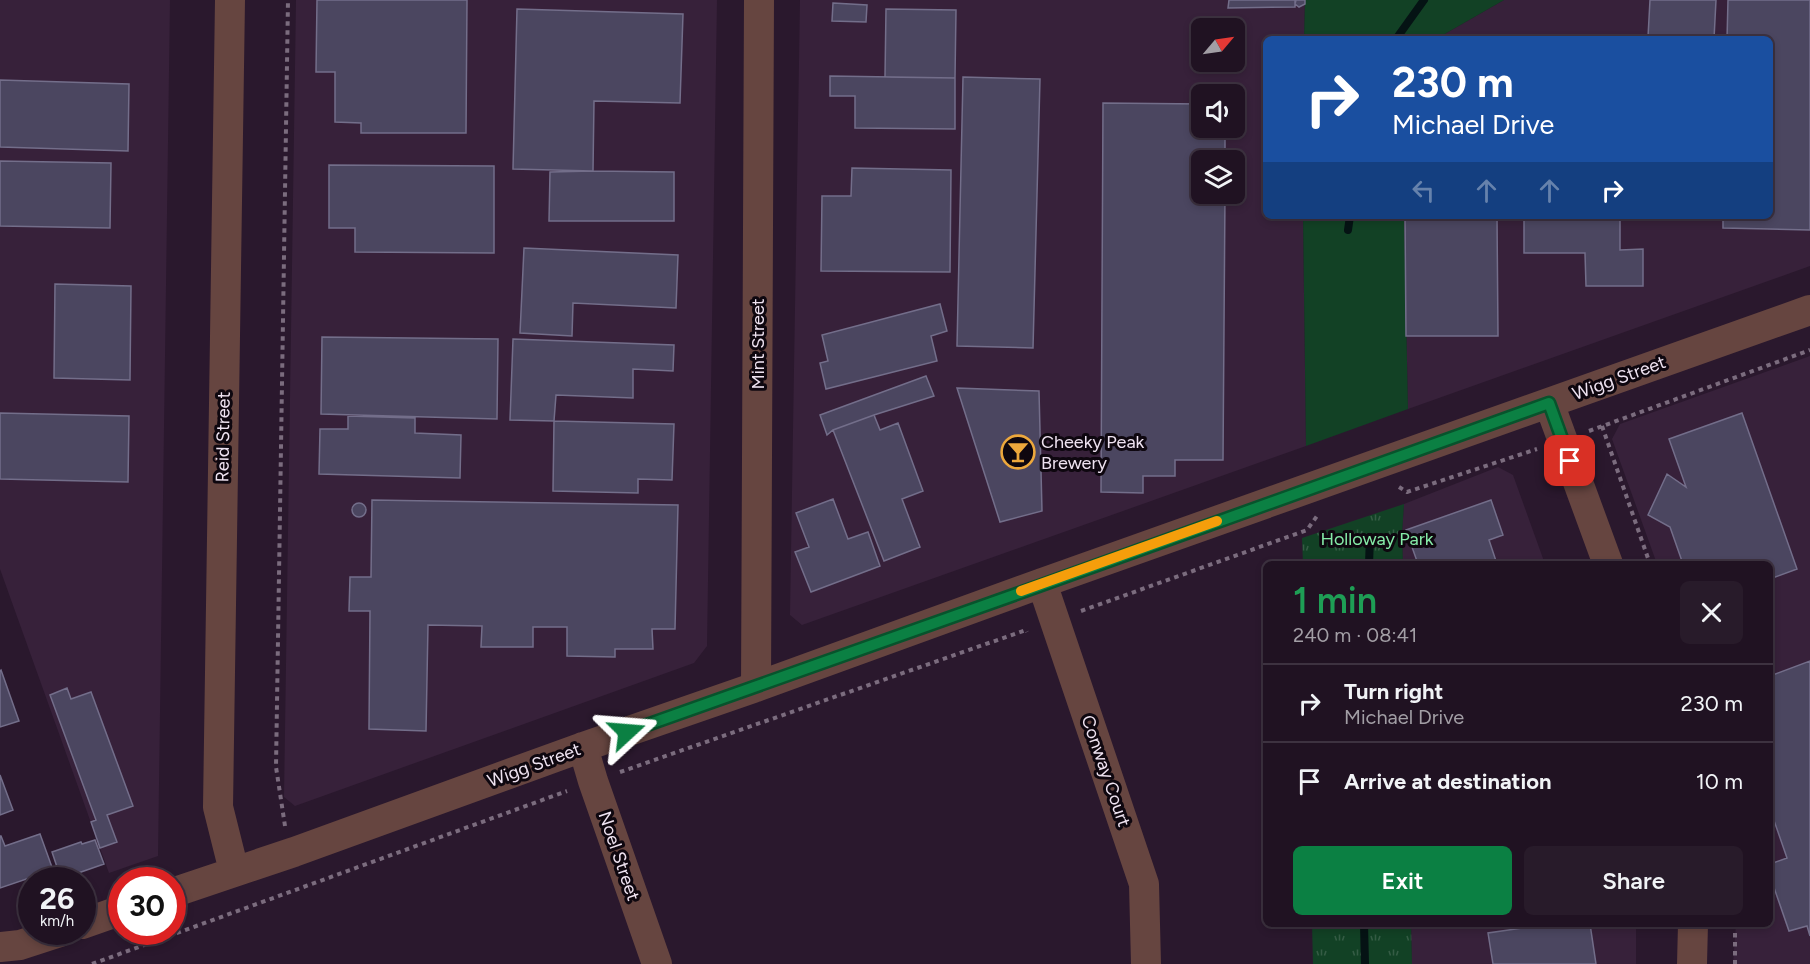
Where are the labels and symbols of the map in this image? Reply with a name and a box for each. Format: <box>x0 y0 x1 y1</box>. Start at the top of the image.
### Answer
north arrow <box>1191 18 1245 72</box>
street label: Mint Street <box>747 298 769 390</box>
street label: Wigg Street <box>1569 351 1669 405</box>
street label: Reid Street <box>211 391 235 483</box>
place label: Cheeky Peak Brewery <box>1041 431 1145 474</box>
bar icon: Cheeky Peak Brewery <box>1000 434 1036 470</box>
pin <box>1544 435 1595 486</box>
park label: Holloway Park <box>1320 528 1434 550</box>
position arrow <box>595 700 659 764</box>
street label: Conway Court <box>1077 712 1135 830</box>
street label: Wigg Street <box>484 738 584 792</box>
street label: Noel Street <box>593 808 645 904</box>
speed limit sign: 30 <box>108 867 186 945</box>

